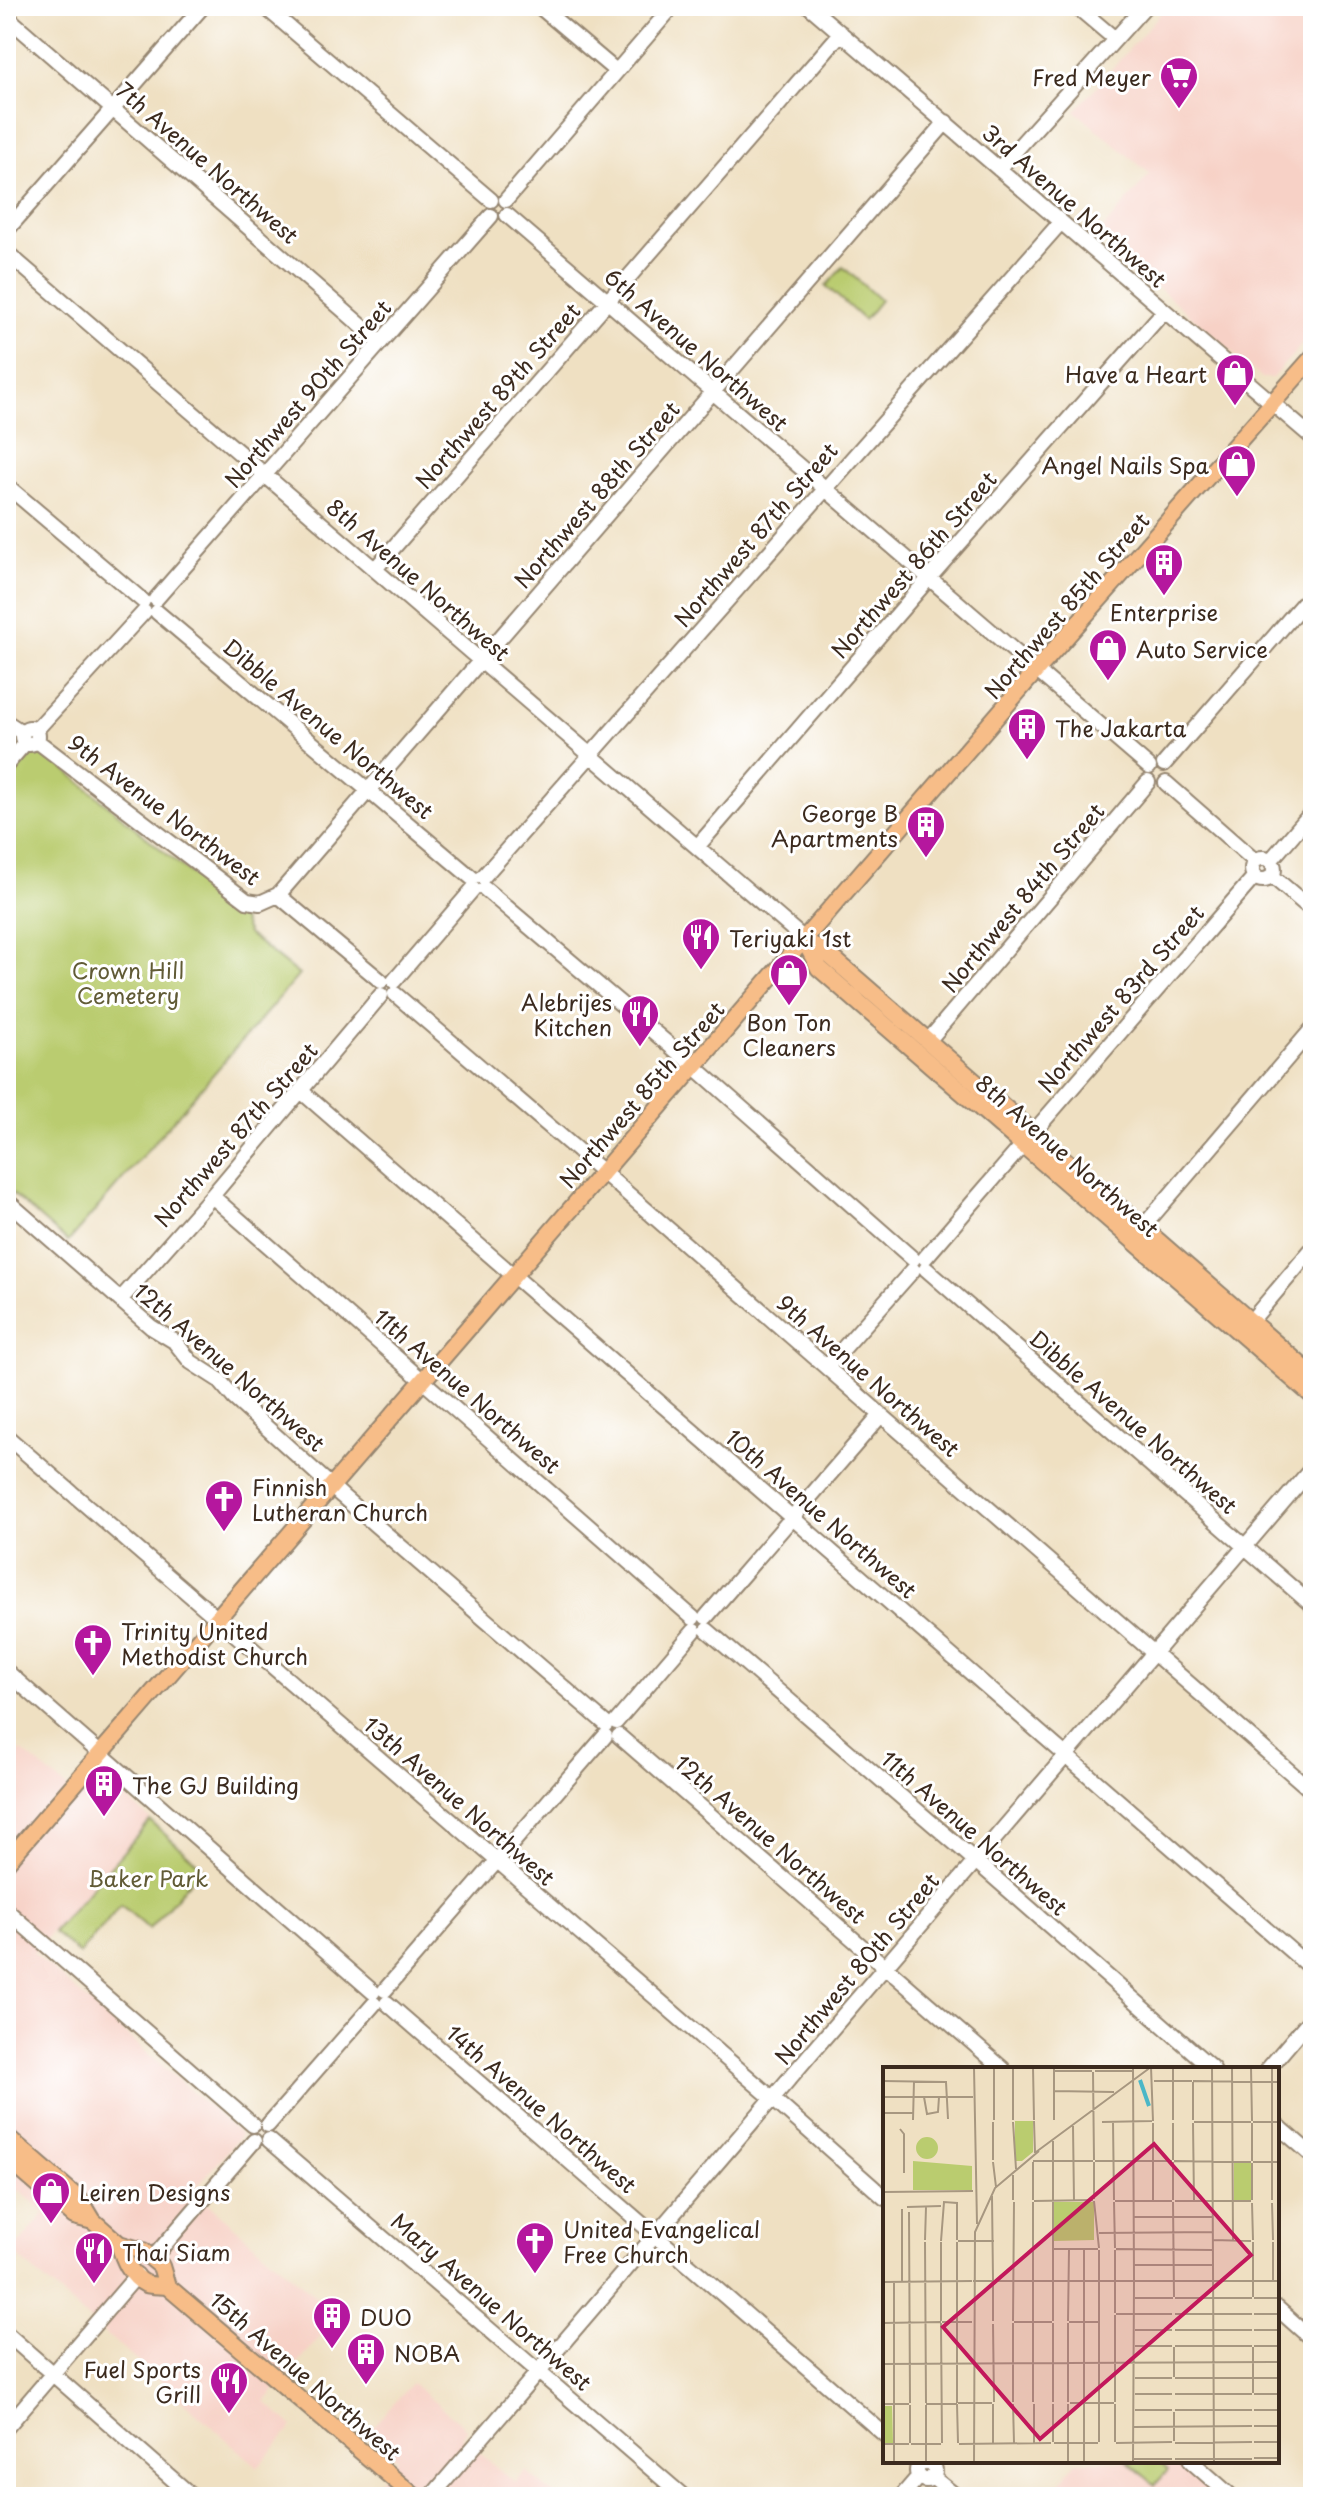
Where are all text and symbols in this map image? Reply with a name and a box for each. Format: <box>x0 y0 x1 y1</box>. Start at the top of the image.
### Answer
supermarket icon: Fred Meyer <box>1158 55 1200 110</box>
place label: Fred Meyer <box>1032 60 1152 93</box>
street label: 7th Avenue Northwest <box>110 73 307 251</box>
street label: 3rd Avenue Northwest <box>976 116 1175 295</box>
street label: 6th Avenue Northwest <box>598 260 796 438</box>
street label: Northwest 90th Street <box>216 292 398 494</box>
street label: Northwest 89th Street <box>407 295 587 495</box>
shop icon: Have a Heart <box>1214 352 1256 407</box>
place label: Have a Heart <box>1065 357 1207 390</box>
street label: Northwest 88th Street <box>505 393 687 595</box>
street label: Northwest 87th Street <box>665 434 845 634</box>
shop icon: Angel Nails Spa <box>1216 443 1258 498</box>
place label: Angel Nails Spa <box>1041 448 1210 481</box>
street label: Northwest 86th Street <box>822 463 1004 665</box>
street label: 8th Avenue Northwest <box>320 490 518 668</box>
street label: Northwest 85th Street <box>976 504 1156 706</box>
building icon: Enterprise <box>1143 542 1185 597</box>
place label: Enterprise <box>1110 595 1218 628</box>
shop icon: Auto Service <box>1087 627 1129 682</box>
street label: Dibble Avenue Northwest <box>217 630 442 826</box>
place label: Auto Service <box>1136 632 1268 665</box>
building icon: The Jakarta <box>1006 706 1048 761</box>
place label: The Jakarta <box>1055 711 1187 744</box>
street label: 9th Avenue Northwest <box>62 726 268 892</box>
street label: Northwest 84th Street <box>933 795 1111 999</box>
place label: George B Apartments <box>771 796 898 854</box>
building icon: George B Apartments <box>905 804 947 859</box>
street label: Northwest 83rd Street <box>1029 897 1211 1099</box>
restaurant icon: Teriyaki 1st <box>680 916 722 971</box>
place label: Teriyaki 1st <box>729 921 851 954</box>
shop icon: Bon Ton Cleaners <box>768 952 810 1007</box>
park label: Crown Hill Cemetery <box>72 953 184 1011</box>
place label: Alebrijes Kitchen <box>521 985 612 1043</box>
street label: Northwest 85th Street <box>551 993 731 1195</box>
restaurant icon: Alebrijes Kitchen <box>619 993 661 1048</box>
place label: Bon Ton Cleaners <box>742 1005 836 1063</box>
street label: Northwest 87th Street <box>145 1034 325 1234</box>
street label: 8th Avenue Northwest <box>969 1066 1167 1244</box>
street label: 12th Avenue Northwest <box>127 1274 333 1459</box>
street label: 9th Avenue Northwest <box>770 1286 968 1464</box>
street label: 11th Avenue Northwest <box>367 1300 569 1481</box>
street label: Dibble Avenue Northwest <box>1023 1321 1245 1521</box>
street label: 10th Avenue Northwest <box>719 1421 925 1606</box>
place label: Finnish Lutheran Church <box>252 1470 428 1528</box>
church icon: Finnish Lutheran Church <box>203 1478 245 1533</box>
place label: Trinity United Methodist Church <box>121 1614 308 1672</box>
church icon: Trinity United Methodist Church <box>72 1622 114 1677</box>
street label: 13th Avenue Northwest <box>357 1707 563 1893</box>
street label: 11th Avenue Northwest <box>874 1742 1076 1923</box>
street label: 12th Avenue Northwest <box>668 1746 874 1931</box>
building icon: The GJ Building <box>83 1763 125 1818</box>
place label: The GJ Building <box>132 1768 299 1801</box>
park label: Baker Park <box>88 1861 208 1894</box>
street label: Northwest 80th Street <box>766 1865 946 2071</box>
street label: 14th Avenue Northwest <box>440 2016 645 2200</box>
inset map <box>883 2067 1279 2463</box>
shop icon: Leiren Designs <box>30 2170 72 2225</box>
place label: Leiren Designs <box>79 2175 230 2208</box>
street label: Mary Avenue Northwest <box>384 2204 600 2398</box>
place label: United Evangelical Free Church <box>563 2212 760 2270</box>
church icon: United Evangelical Free Church <box>514 2220 556 2275</box>
restaurant icon: Thai Siam <box>73 2230 115 2285</box>
place label: Thai Siam <box>122 2235 231 2268</box>
street label: 15th Avenue Northwest <box>203 2283 409 2468</box>
building icon: DUO <box>311 2295 353 2350</box>
place label: DUO <box>360 2300 412 2333</box>
building icon: NOBA <box>345 2331 387 2386</box>
place label: NOBA <box>394 2336 460 2369</box>
place label: Fuel Sports Grill <box>83 2352 201 2410</box>
restaurant icon: Fuel Sports Grill <box>208 2360 250 2415</box>

